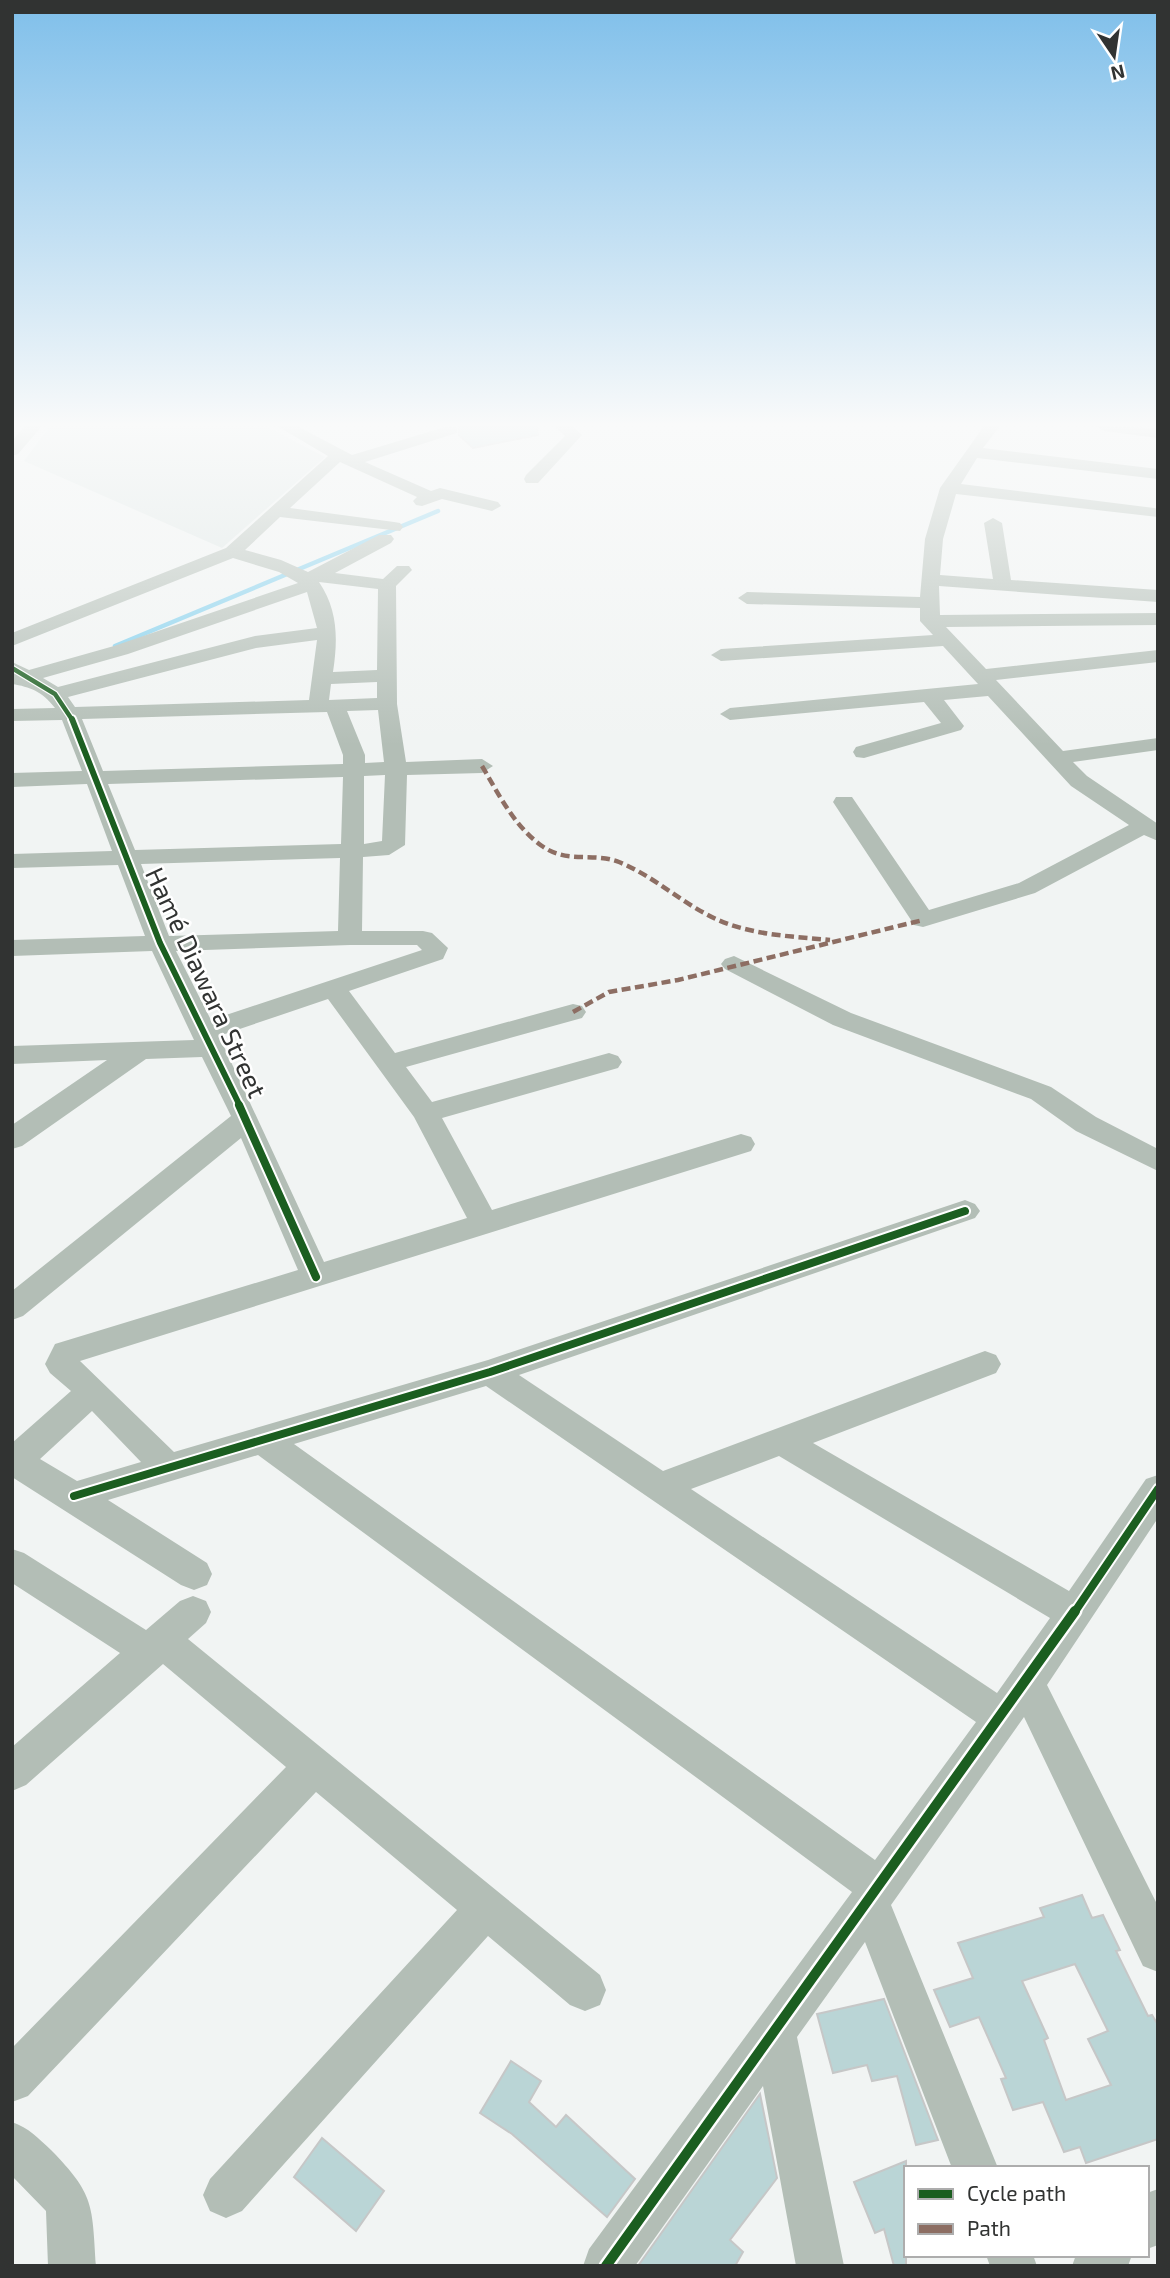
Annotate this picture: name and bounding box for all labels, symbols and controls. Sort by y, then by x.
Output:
north arrow [1079,21,1149,91]
text: N [1109,60,1127,86]
street label: Hamé Diawara Street [140,862,274,1102]
legend [904,2166,1149,2257]
text: Cycle path [967,2180,1066,2205]
text: Path [967,2215,1011,2240]

